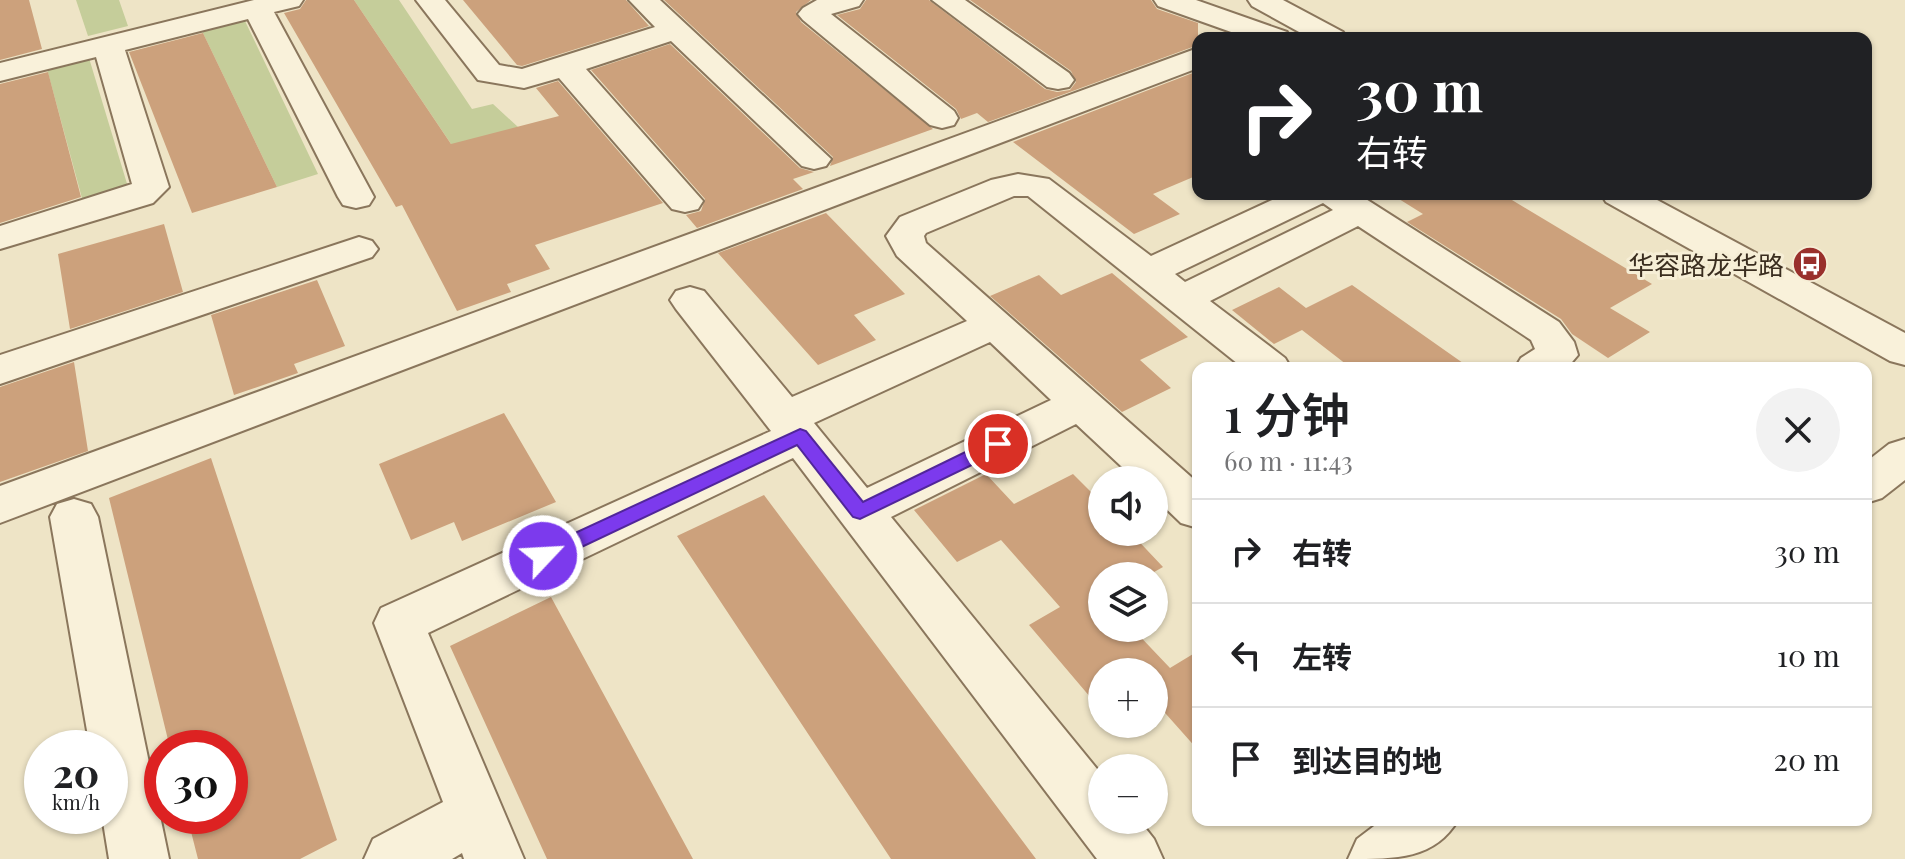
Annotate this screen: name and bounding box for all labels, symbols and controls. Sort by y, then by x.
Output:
text: 30 m [1356,52,1483,127]
icon: right [1224,64,1328,168]
text: 右转 [1356,127,1428,175]
bus stop icon: 华容路龙华路 [1791,245,1829,283]
place label: 华容路龙华路 [1628,247,1784,282]
text: 1 分钟 [1224,381,1350,445]
button: close [1756,388,1840,472]
pin [964,410,1032,478]
icon: arrive [976,422,1020,466]
text: 60 m · 11:43 [1224,443,1353,478]
map controls [1088,466,1168,834]
button: sound [1088,466,1168,546]
position arrow [501,514,585,598]
icon: right [1224,529,1268,573]
text: 30 m [1774,531,1840,571]
text: 右转 [1292,532,1352,572]
button: layers [1088,562,1168,642]
icon: left [1224,633,1268,677]
text: 10 m [1777,635,1840,675]
text: 左转 [1292,636,1352,676]
button: + [1088,658,1168,738]
speed limit sign: 30 [144,730,248,834]
icon: arrive [1224,737,1268,781]
text: 20 m [1774,739,1840,779]
text: 到达目的地 [1292,740,1442,780]
text: 20 [53,745,99,798]
button: − [1088,754,1168,834]
text: km/h [52,788,100,815]

